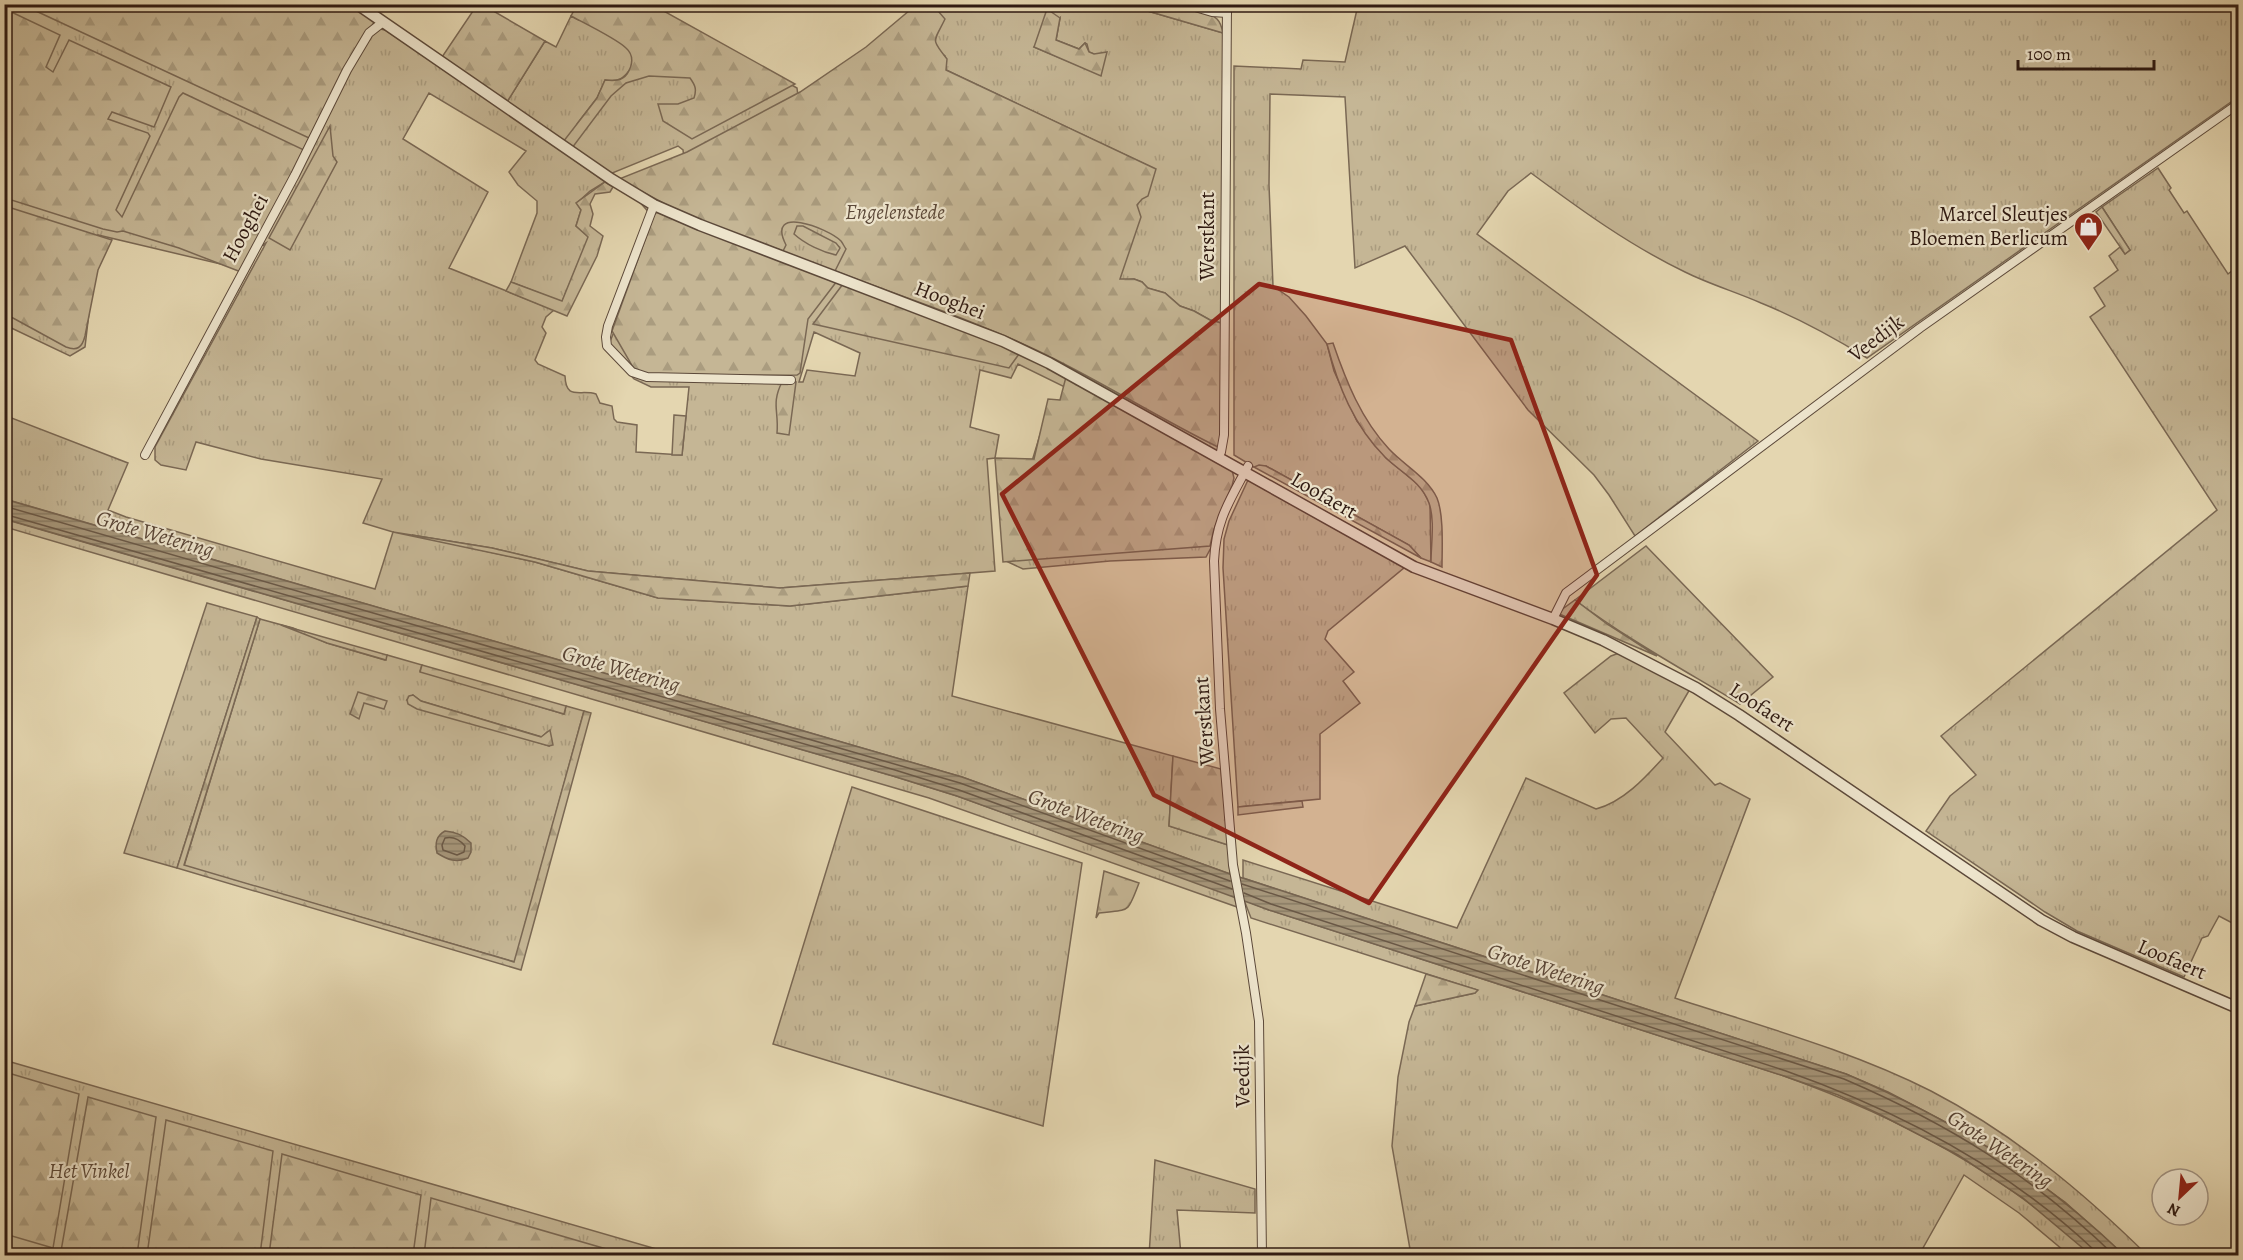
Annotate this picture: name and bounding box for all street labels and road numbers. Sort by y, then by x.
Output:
street label: Hooghei [215,189,275,267]
street label: Werstkant [1193,191,1221,282]
street label: Hooghei [911,274,989,326]
street label: Veedijk [1842,308,1910,369]
street label: Loofaert [1286,465,1362,525]
street label: Werstkant [1187,676,1221,767]
street label: Loofaert [1724,676,1800,739]
street label: Loofaert [2133,932,2211,986]
street label: Veedijk [1227,1044,1257,1109]

